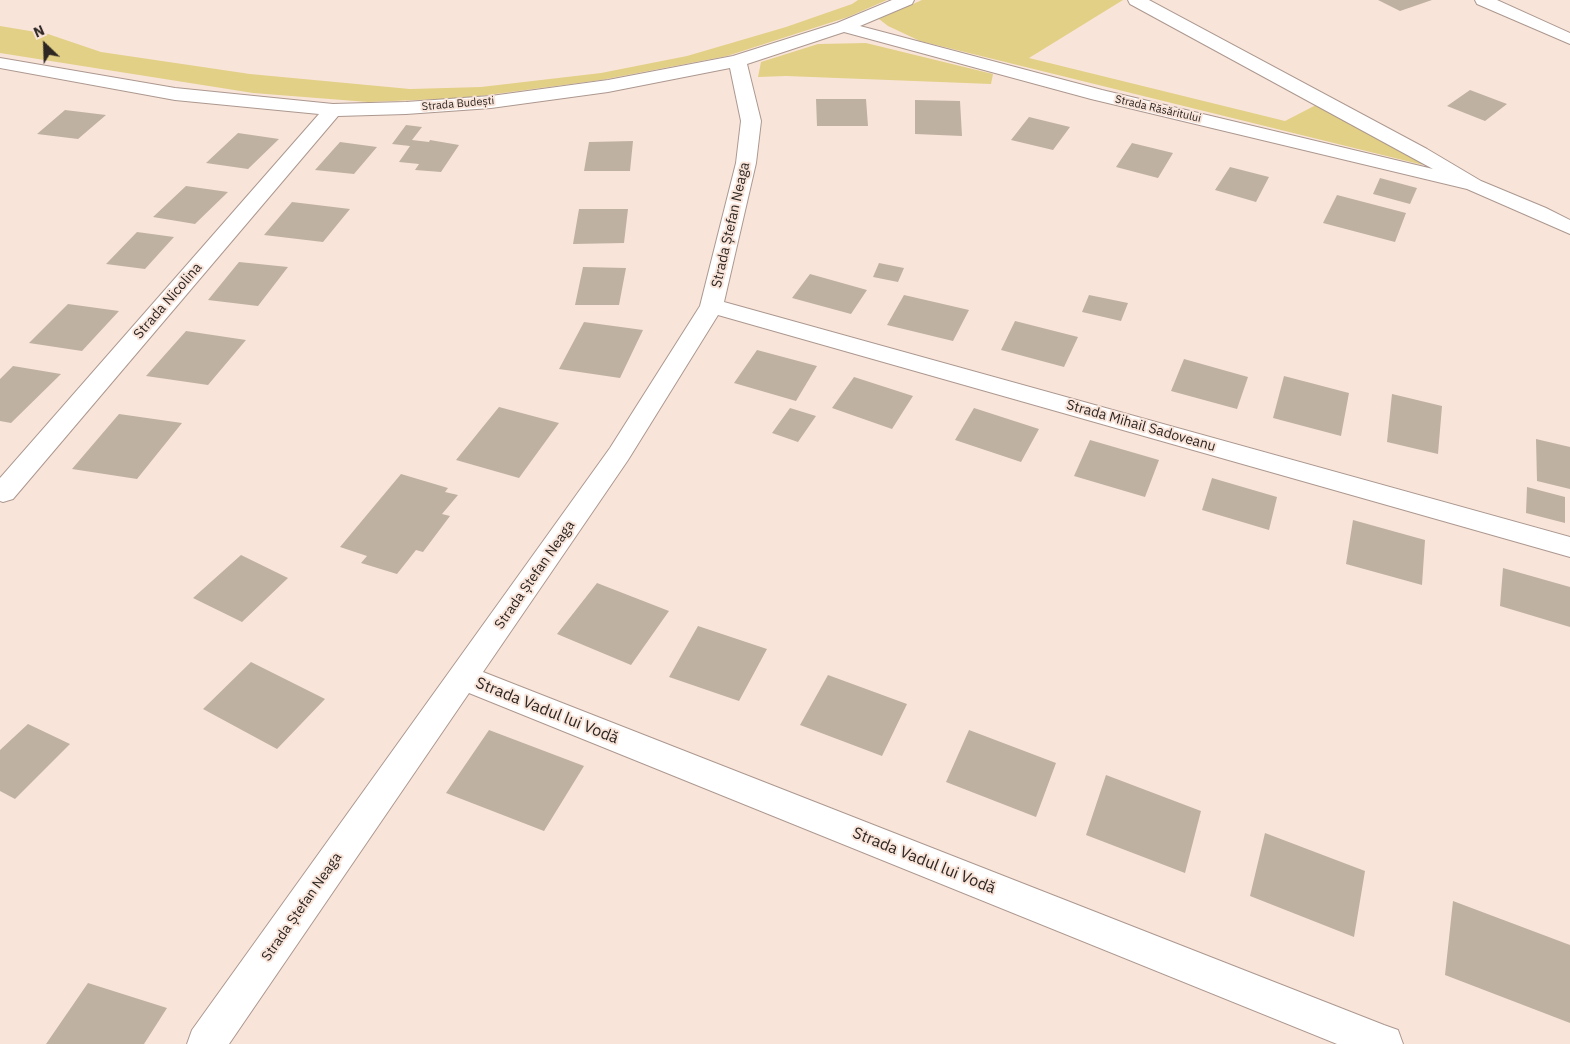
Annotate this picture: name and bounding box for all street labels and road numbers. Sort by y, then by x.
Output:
street label: Strada Răsăritului [1114,93,1202,125]
street label: Strada Budești [421,94,495,114]
street label: Strada Ștefan Neaga [708,161,754,289]
street label: Strada Nicolina [130,259,206,343]
street label: Strada Mihail Sadoveanu [1064,397,1218,455]
street label: Strada Ștefan Neaga [491,518,579,632]
street label: Strada Vadul lui Vodă [473,674,621,748]
street label: Strada Vadul lui Vodă [850,824,998,898]
street label: Strada Ștefan Neaga [258,850,346,964]

